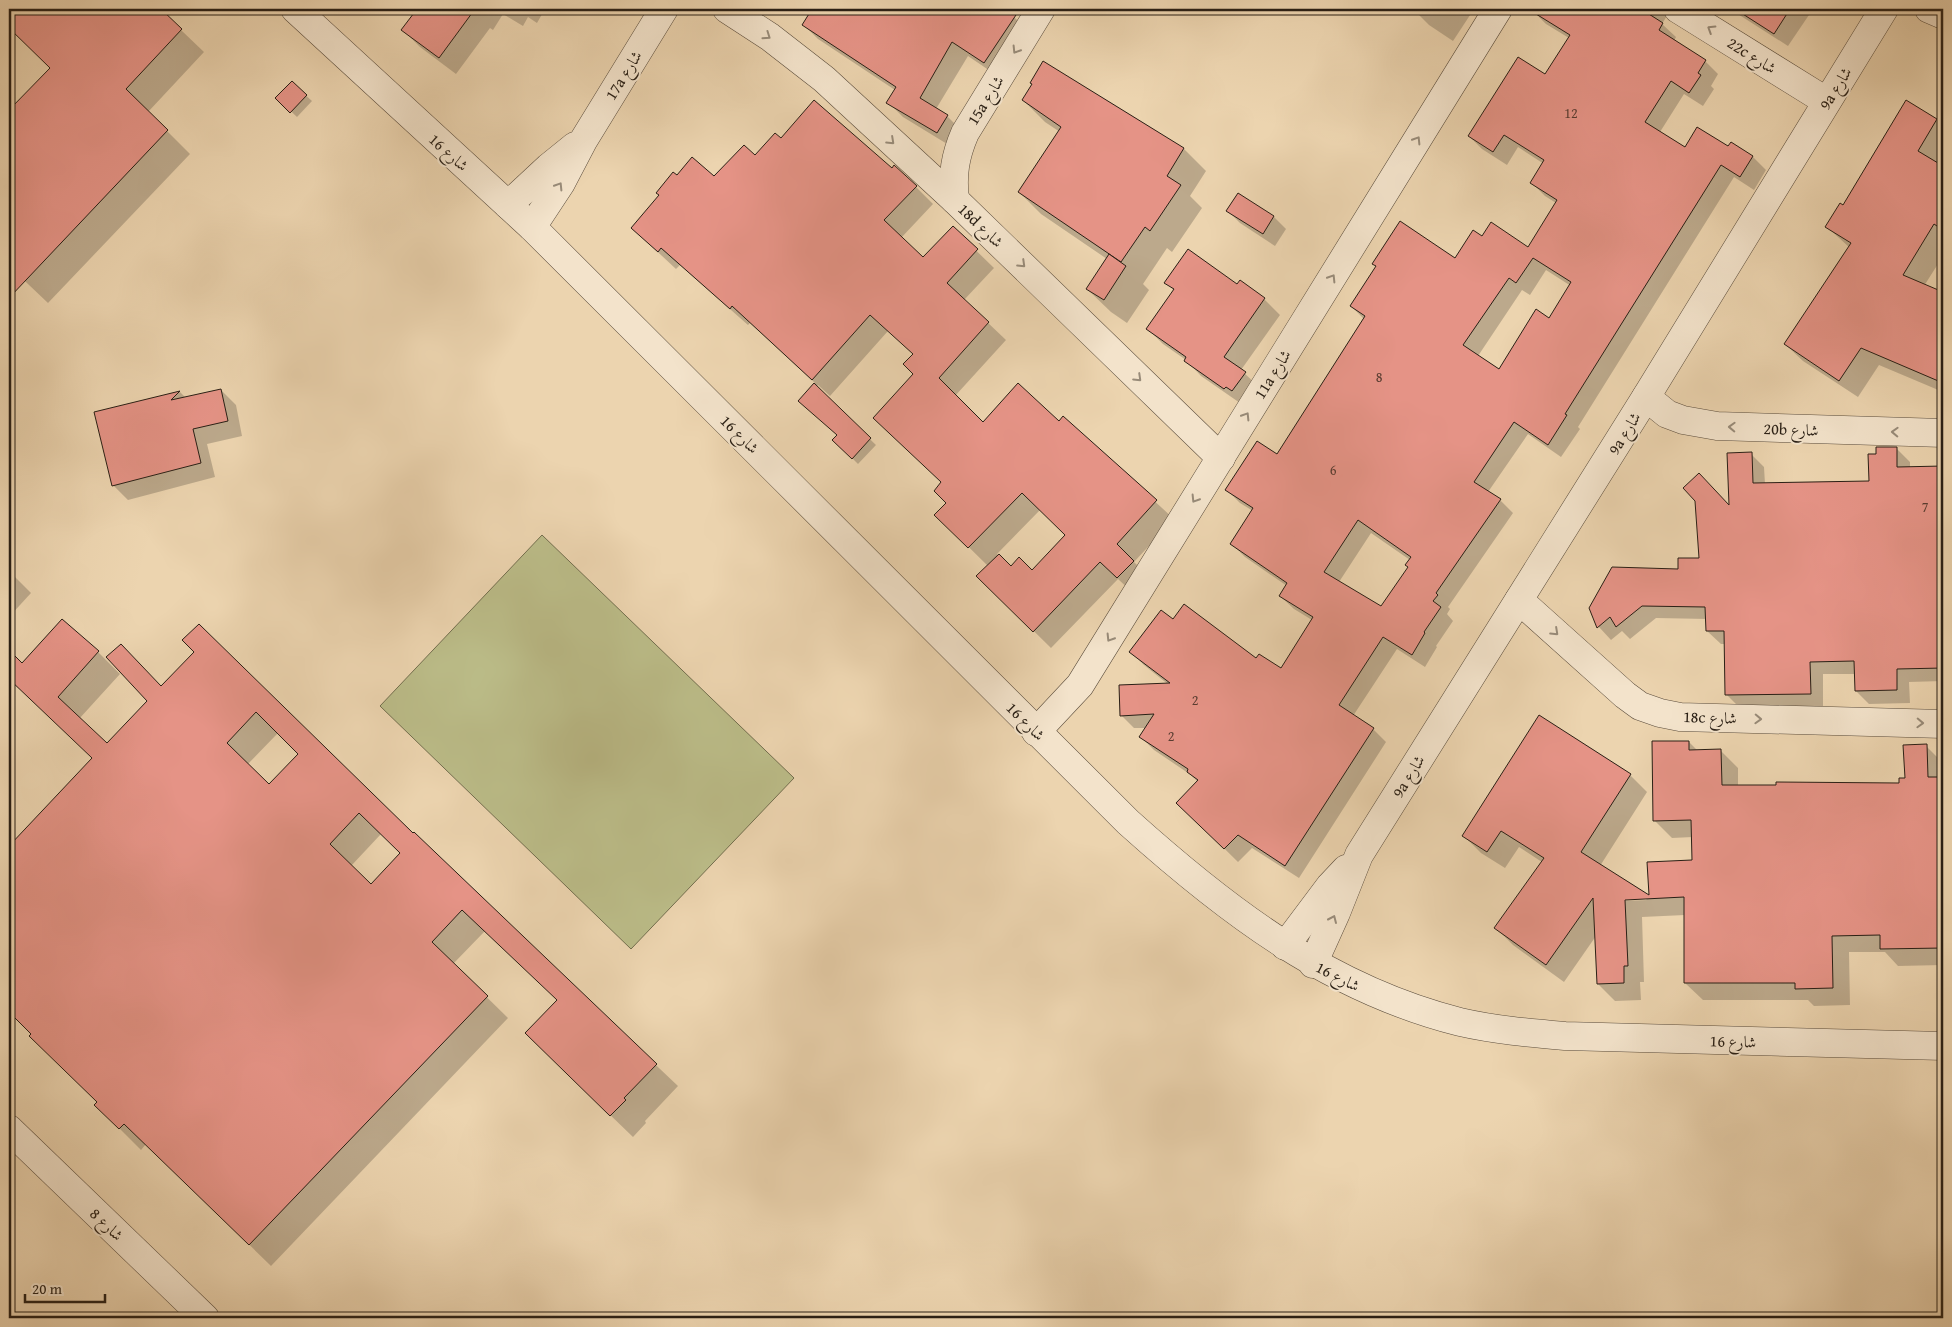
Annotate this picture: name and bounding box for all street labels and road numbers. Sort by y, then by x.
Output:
street label: 22c شارع [1722,31,1781,81]
street label: 17a شارع [598,46,649,105]
street label: 9a شارع [1812,62,1859,115]
street label: 15a شارع [960,71,1011,130]
street label: شارع 16 [422,127,474,178]
street label: 18d شارع [951,197,1009,254]
street label: 11a شارع [1247,345,1298,404]
street label: 9a شارع [1601,407,1648,460]
street label: شارع 16 [714,409,765,460]
street label: 20b شارع [1763,416,1819,444]
street label: شارع 16 [1000,696,1051,747]
street label: 18c شارع [1683,704,1737,732]
street label: 9a شارع [1385,750,1432,803]
street label: شارع 16 [1311,955,1364,999]
street label: شارع 16 [1709,1028,1757,1056]
street label: شارع 8 [83,1202,129,1248]

